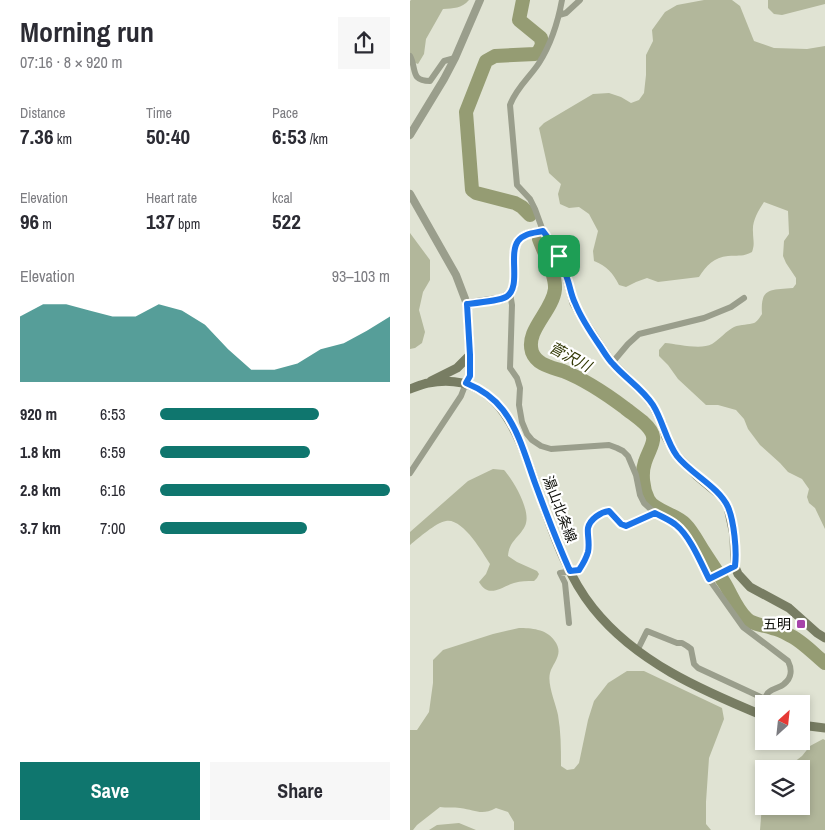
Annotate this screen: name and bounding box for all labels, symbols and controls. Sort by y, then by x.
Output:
text: Morning run [20,13,154,51]
button: share [338,17,390,69]
text: 07:16 · 8 × 920 m [20,51,123,73]
text: Distance [20,104,65,122]
text: Time [146,104,172,122]
text: Pace [272,104,298,122]
text: 7.36 [20,122,54,151]
text: 50:40 [146,122,190,151]
text: 6:53 [272,122,306,151]
text: km [54,130,72,148]
text: /km [306,130,328,148]
text: Elevation [20,189,68,207]
text: Heart rate [146,189,197,207]
text: kcal [272,189,292,207]
text: 96 [20,207,39,236]
text: 137 [146,207,175,236]
text: 522 [272,207,301,236]
text: m [39,215,52,233]
text: bpm [175,215,200,233]
pin [538,235,580,277]
icon: arrive [545,242,573,270]
text: Elevation [20,265,75,287]
text: 93–103 m [332,265,390,287]
water label: 菅沢川 [545,337,597,377]
text: 920 m [20,403,57,425]
text: 6:53 [100,403,126,425]
text: 1.8 km [20,441,61,463]
text: 6:59 [100,441,126,463]
street label: 湯山北条線 [539,473,581,545]
text: 2.8 km [20,479,61,501]
text: 6:16 [100,479,126,501]
text: 3.7 km [20,517,61,539]
text: 7:00 [100,517,126,539]
place label: 五明 [763,615,791,633]
marker: 五明 [795,618,807,630]
north arrow [755,695,810,750]
map controls [755,695,810,815]
button: layers [755,760,810,815]
button: Save [20,762,200,820]
button: Share [210,762,390,820]

